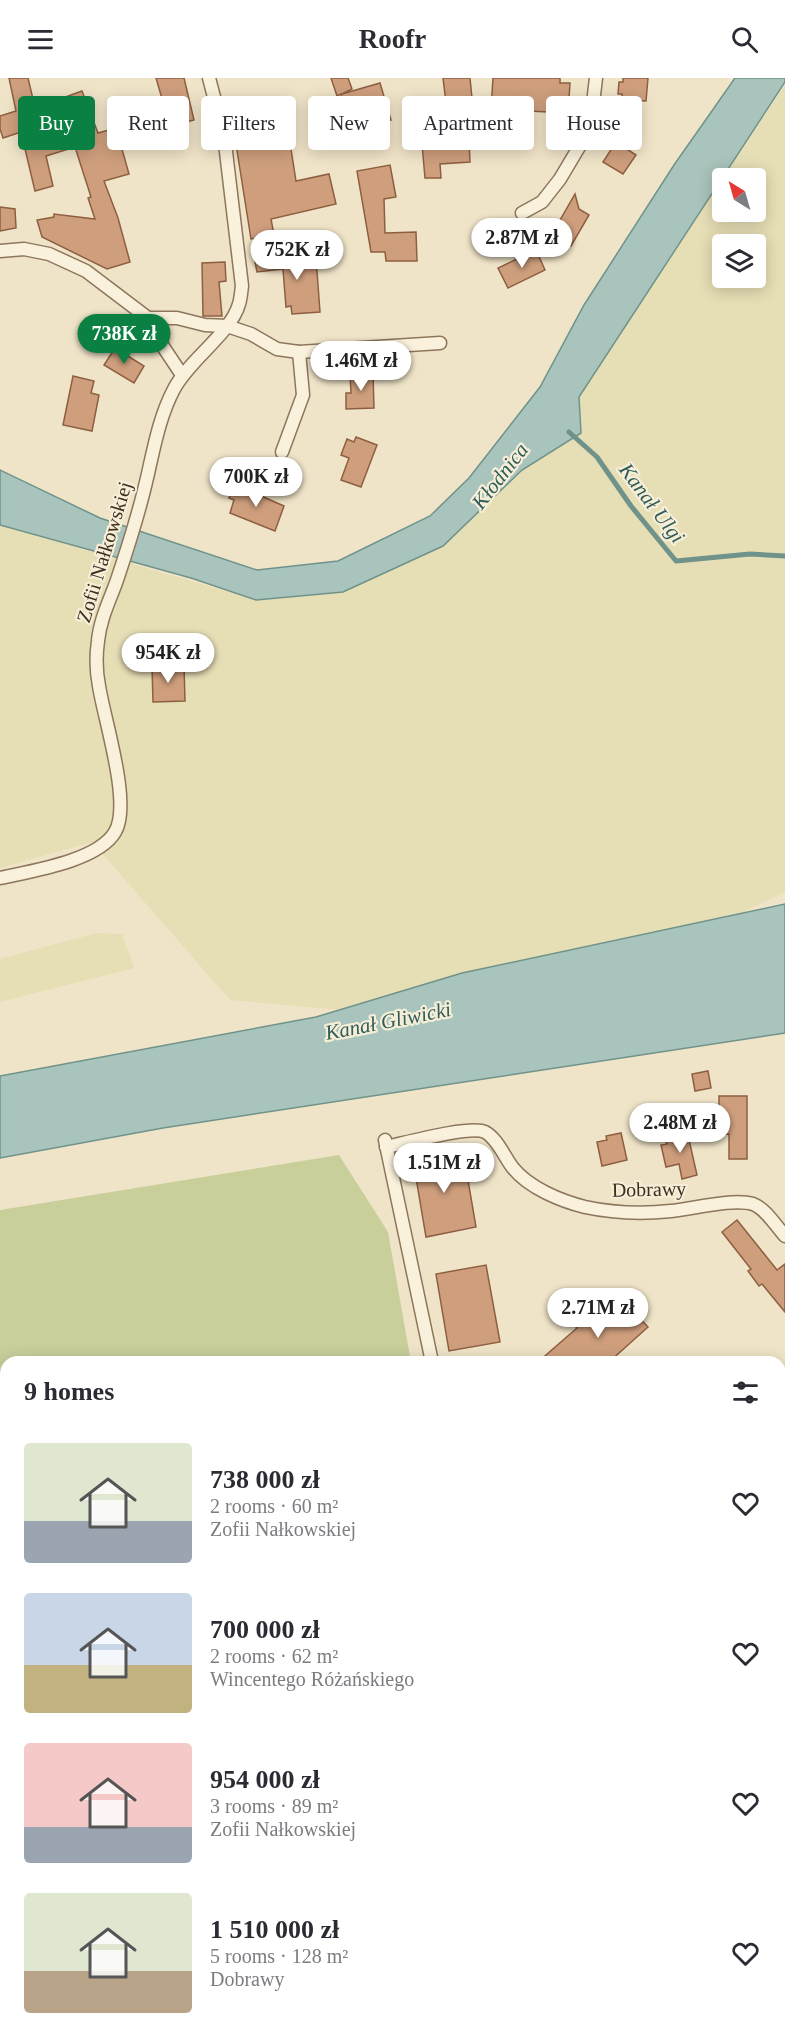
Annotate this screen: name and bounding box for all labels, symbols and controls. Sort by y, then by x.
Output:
icon: menu [24,23,57,56]
icon: search [728,23,761,56]
text: Roofr [359,24,426,54]
chip: Buy [18,96,95,150]
chip: Rent [107,96,189,150]
chip: Filters [201,96,296,150]
chip: New [308,96,390,150]
chip: Apartment [402,96,534,150]
chip: House [546,96,642,150]
north arrow [712,168,766,222]
map controls [712,168,766,288]
pin: 2.87M zł [460,218,584,269]
text: 2.87M zł [485,226,559,248]
pin: 752K zł [242,230,352,281]
button: layers [712,234,766,288]
text: 752K zł [265,238,330,260]
pin: 738K zł [69,314,179,365]
text: 738K zł [92,322,157,344]
pin: 1.46M zł [299,341,423,392]
text: 1.46M zł [324,349,398,371]
water label: Kłodnica [466,438,533,515]
pin: 700K zł [201,457,311,508]
water label: Kanał Ulgi [614,457,690,548]
text: 700K zł [224,465,289,487]
street label: Zofii Nałkowskiej [72,479,137,625]
pin: 954K zł [113,633,223,684]
text: 954K zł [136,641,201,663]
water label: Kanał Gliwicki [322,997,453,1045]
pin: 2.48M zł [618,1103,742,1154]
text: 2.48M zł [643,1111,717,1133]
pin: 1.51M zł [382,1143,506,1194]
text: 1.51M zł [407,1151,481,1173]
street label: Dobrawy [612,1177,686,1202]
pin: 2.71M zł [536,1288,660,1339]
text: 2.71M zł [561,1296,635,1318]
icon: filters [729,1376,762,1409]
text: 9 homes [24,1377,114,1406]
text: 738 000 zł [210,1465,320,1494]
icon: home [72,1467,144,1539]
icon: heart [729,1487,762,1520]
text: 2 rooms · 60 m² [210,1495,338,1517]
text: Zofii Nałkowskiej [210,1518,356,1540]
text: 700 000 zł [210,1615,320,1644]
icon: home [72,1617,144,1689]
icon: heart [729,1637,762,1670]
text: 2 rooms · 62 m² [210,1645,338,1667]
text: Wincentego Różańskiego [210,1668,414,1690]
text: 954 000 zł [210,1765,320,1794]
icon: home [72,1767,144,1839]
icon: heart [729,1787,762,1820]
text: 3 rooms · 89 m² [210,1795,338,1817]
text: Zofii Nałkowskiej [210,1818,356,1840]
text: 1 510 000 zł [210,1915,339,1944]
icon: home [72,1917,144,1989]
icon: heart [729,1937,762,1970]
text: 5 rooms · 128 m² [210,1945,348,1967]
text: Dobrawy [210,1968,284,1990]

